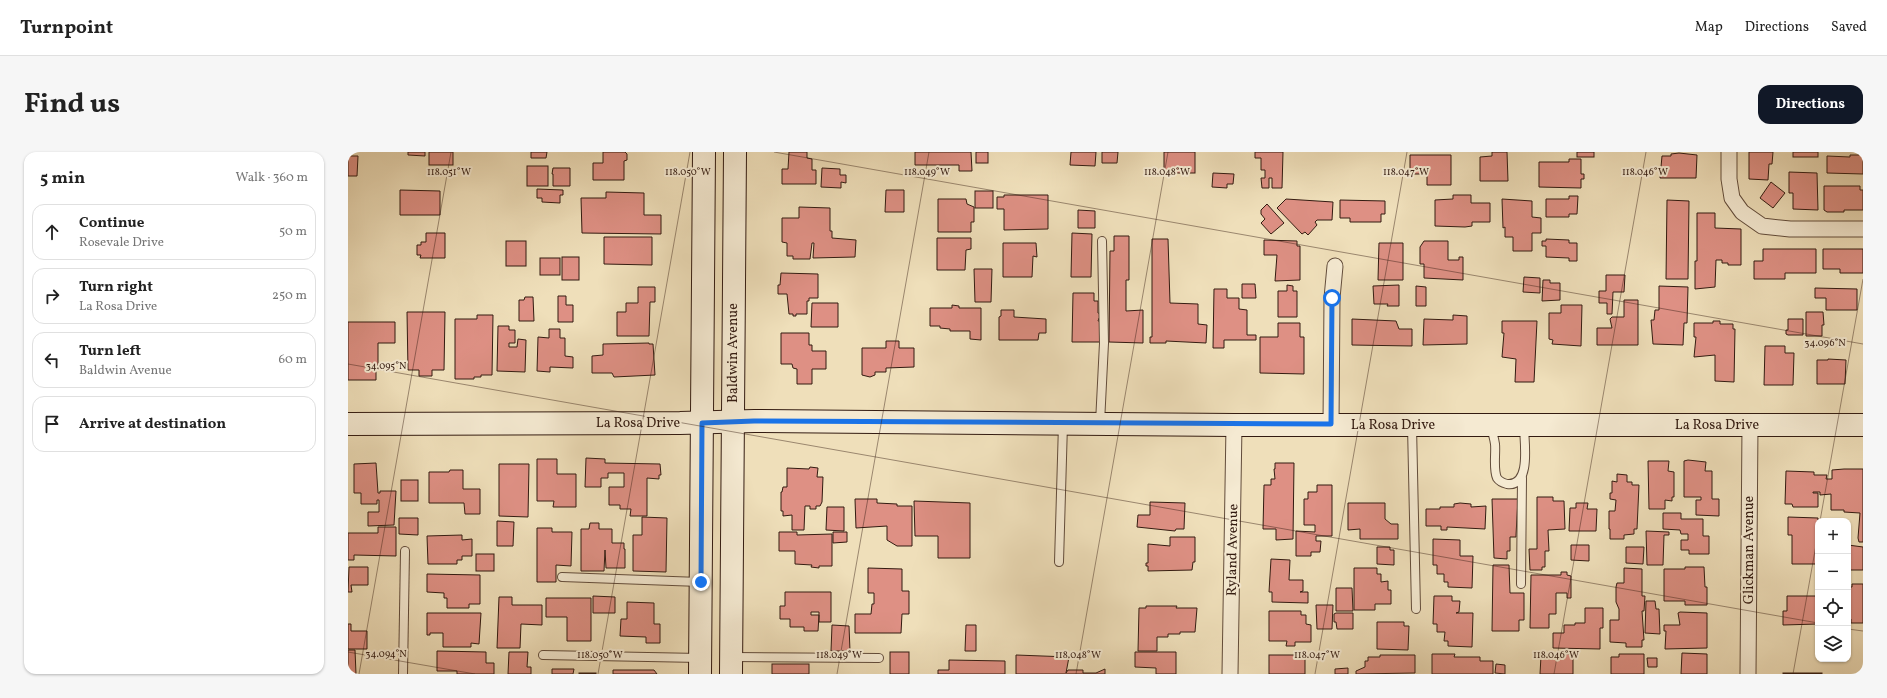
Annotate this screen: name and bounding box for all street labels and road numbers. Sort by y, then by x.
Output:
street label: Baldwin Avenue [724,303,743,403]
street label: La Rosa Drive [596,414,681,433]
street label: La Rosa Drive [1351,416,1436,435]
street label: La Rosa Drive [1675,416,1760,435]
street label: Glickman Avenue [1740,495,1759,604]
street label: Ryland Avenue [1223,503,1243,596]

